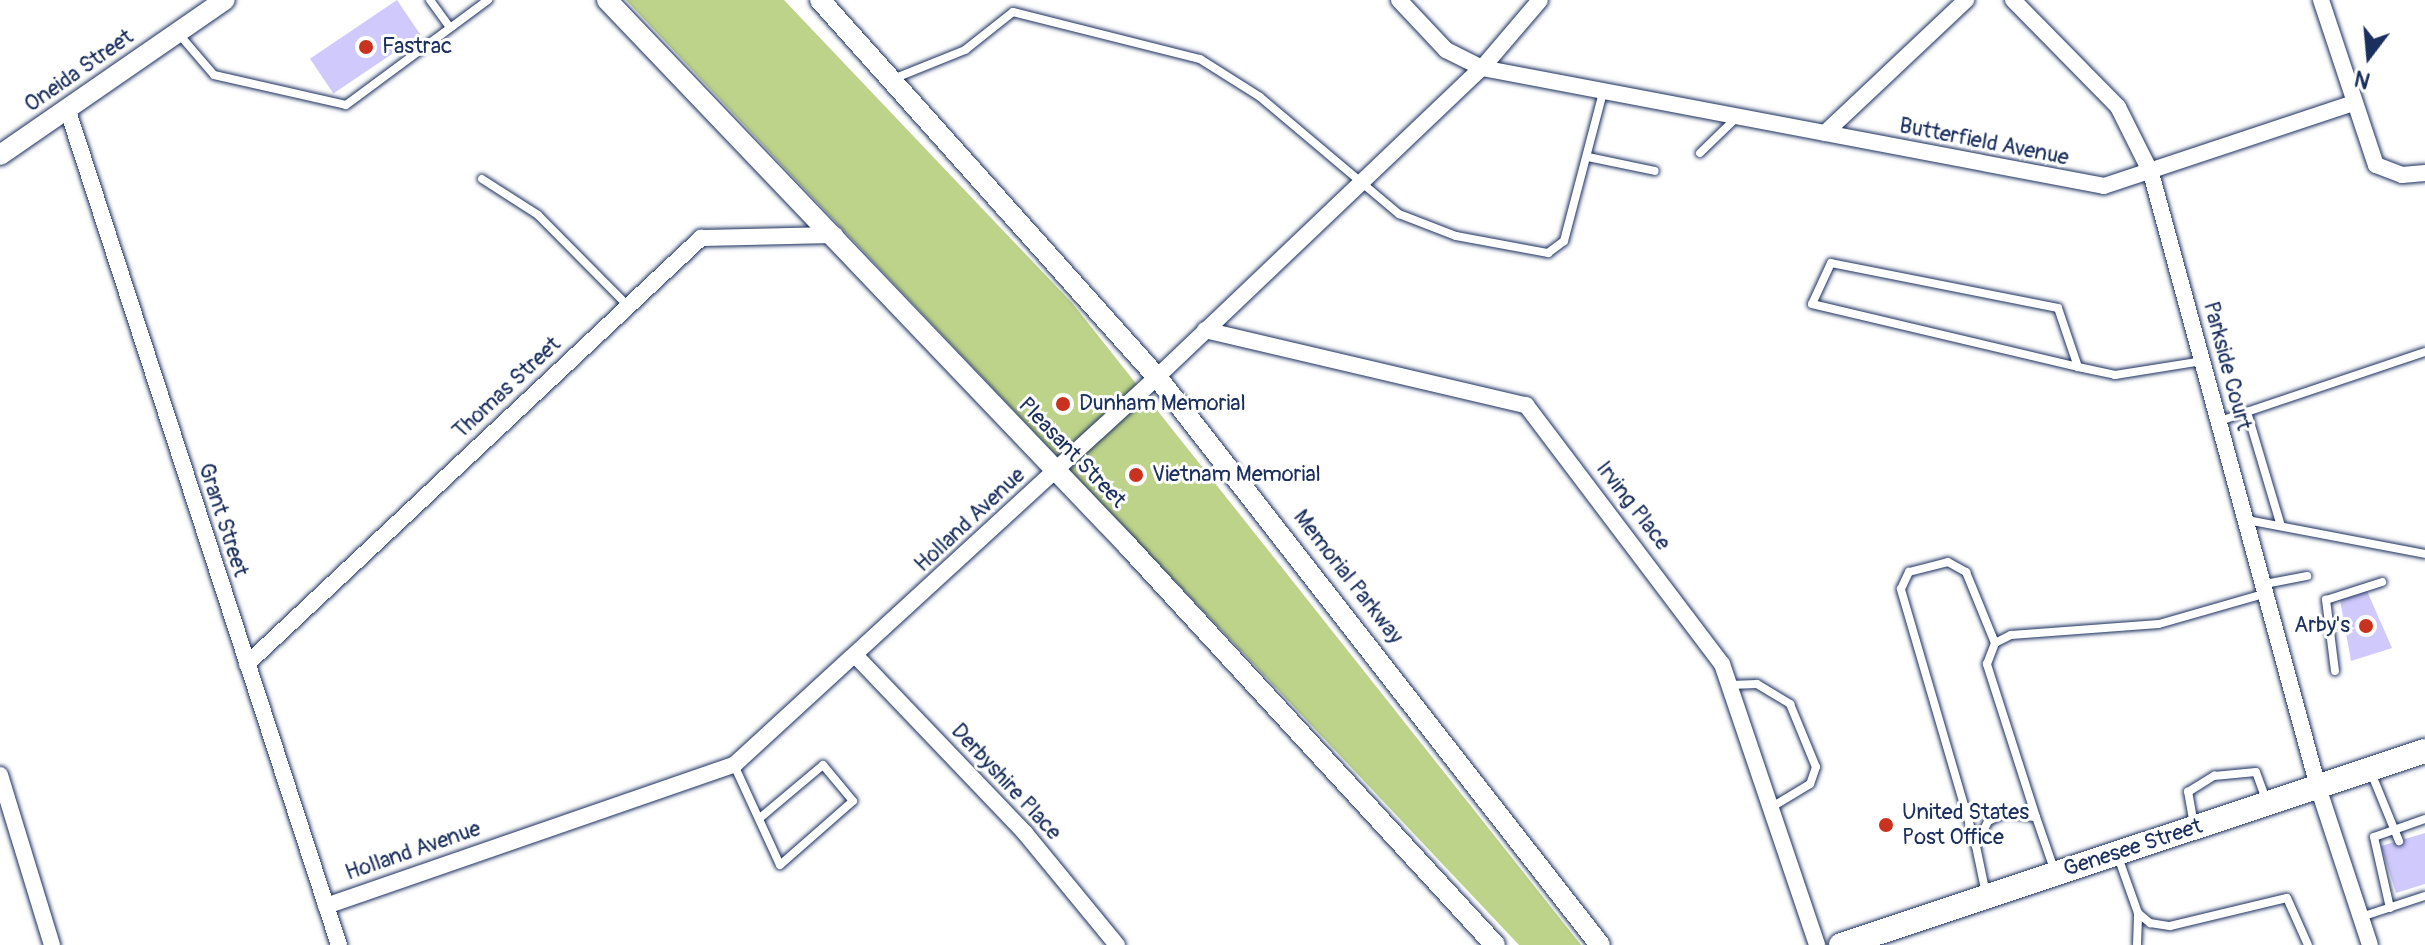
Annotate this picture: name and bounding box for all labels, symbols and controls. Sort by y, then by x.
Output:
north arrow [2329,16,2409,96]
street label: Oneida Street [20,24,138,118]
place label: Fastrac [382,34,452,60]
marker: Fastrac [357,38,375,56]
text: N [2351,64,2373,95]
street label: Butterfield Avenue [1897,113,2071,171]
street label: Parkside Court [2197,299,2257,433]
street label: Thomas Street [448,331,566,445]
place label: Dunham Memorial [1079,391,1246,417]
street label: Pleasant Street [1013,392,1131,514]
marker: Dunham Memorial [1054,395,1072,413]
street label: Irving Place [1590,456,1676,556]
street label: Grant Street [192,460,254,580]
street label: Holland Avenue [909,462,1031,578]
place label: Vietnam Memorial [1152,462,1321,488]
marker: Vietnam Memorial [1127,466,1145,484]
street label: Memorial Parkway [1287,505,1409,649]
place label: Arby's [2294,613,2350,639]
marker: Arby's [2357,617,2375,635]
street label: Derbyshire Place [945,718,1067,846]
place label: United States Post Office [1902,799,2029,850]
street label: Genesee Street [2060,813,2206,883]
street label: Holland Avenue [342,815,484,887]
marker: United States Post Office [1877,816,1895,834]

